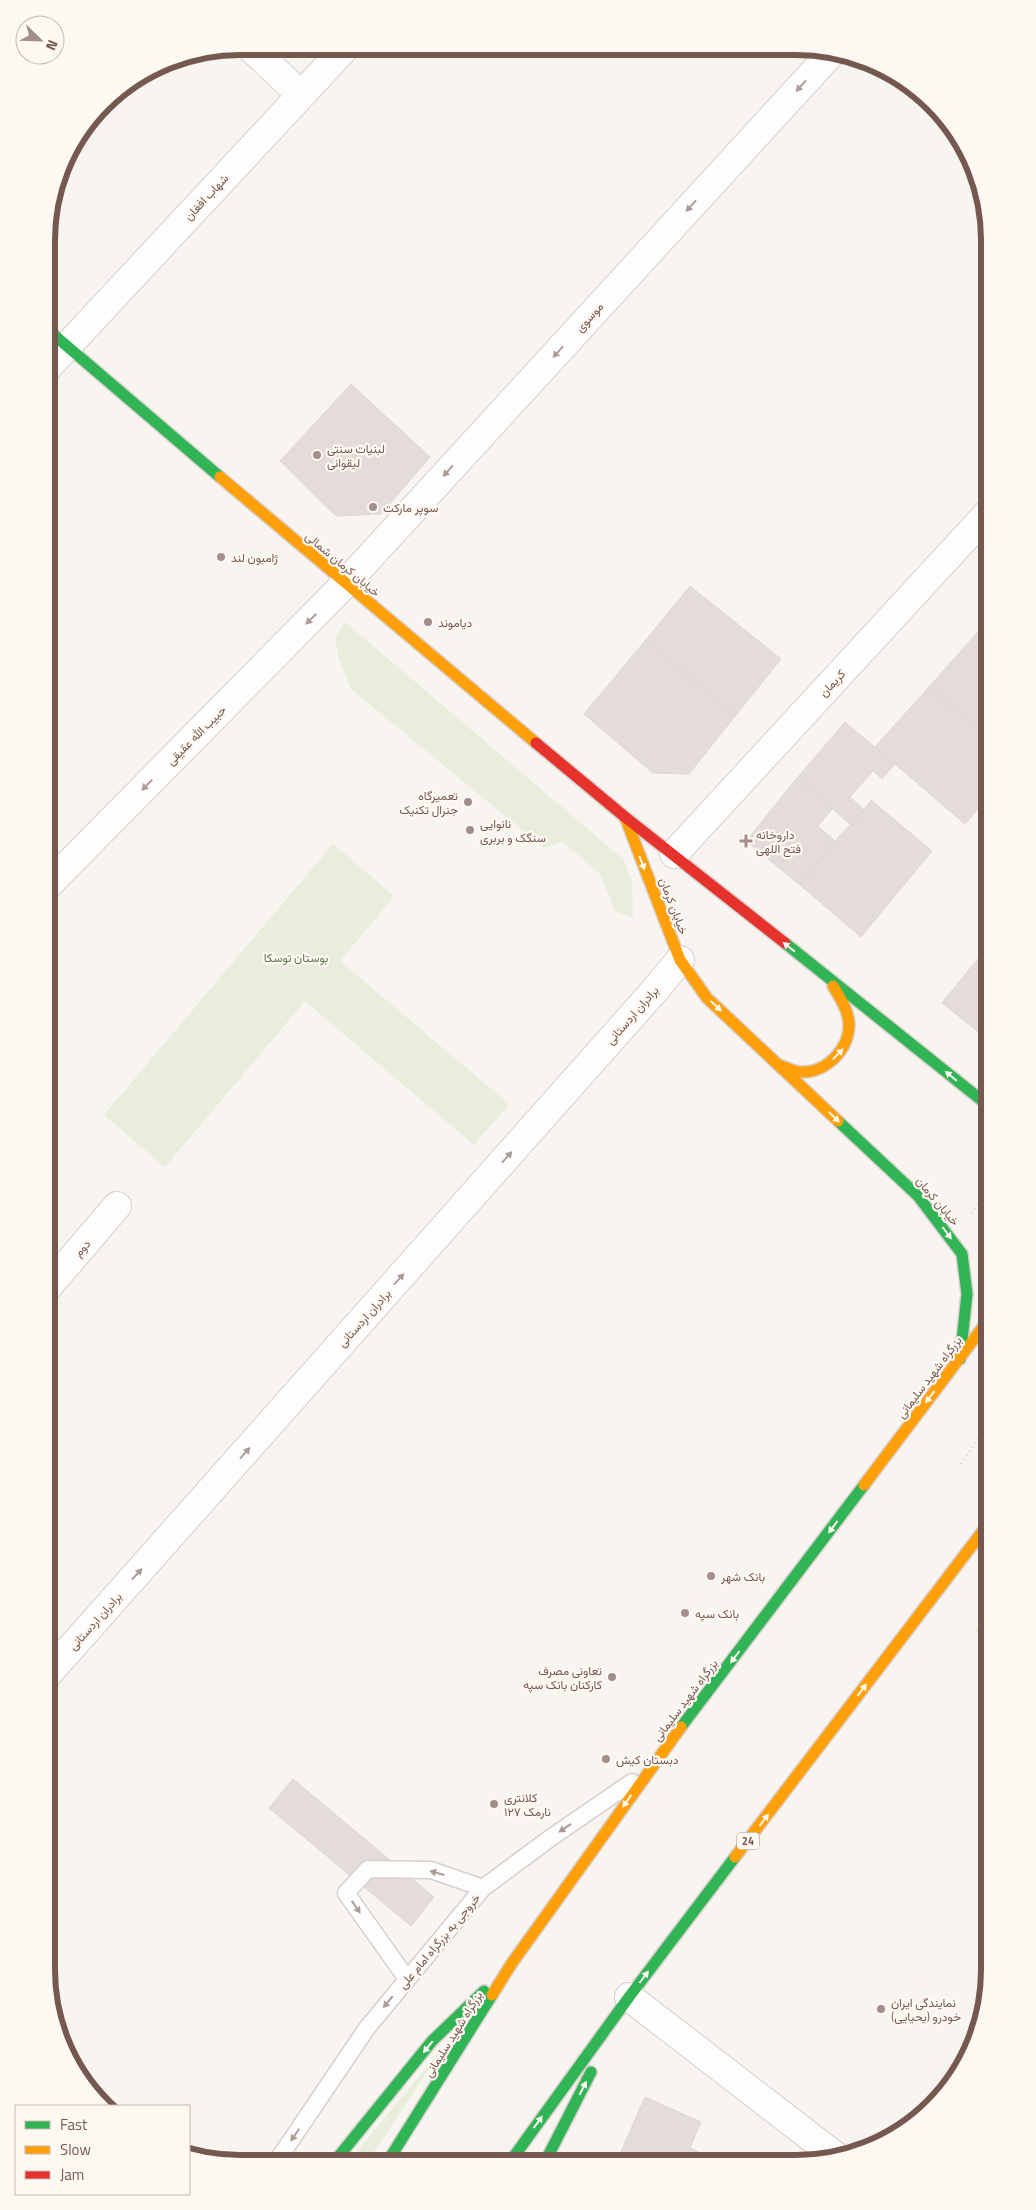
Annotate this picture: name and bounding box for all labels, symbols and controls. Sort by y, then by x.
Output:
north arrow [15,15,65,65]
text: N [41,37,64,54]
one-way arrow [795,80,807,92]
street label: شهاب افغان [179,169,233,225]
one-way arrow [685,199,697,211]
street label: موسوی [570,298,608,336]
one-way arrow [552,345,564,357]
place label: لبنیات سنتی لیقوانی [327,439,385,472]
marker: لبنیات سنتی لیقوانی [311,449,323,461]
one-way arrow [442,465,454,477]
place label: سوپر مارکت [383,498,438,517]
marker: سوپر مارکت [367,501,379,513]
street label: خیابان کرمان شمالی [301,527,385,601]
place label: ژامبون لند [231,548,279,567]
marker: ژامبون لند [215,551,227,563]
one-way arrow [305,613,317,625]
place label: دیاموند [438,613,472,632]
marker: دیاموند [422,616,434,628]
street label: کریمان [814,665,850,701]
street label: حبیب الله عقیقی [162,701,230,769]
one-way arrow [141,778,153,790]
place label: تعمیرگاه جنرال تکنیک [399,786,458,819]
marker: تعمیرگاه جنرال تکنیک [462,796,474,808]
place label: نانوایی سنگک و بربری [480,814,546,847]
marker: نانوایی سنگک و بربری [464,824,476,836]
place label: داروخانه فتح اللهی [756,825,801,858]
marker: داروخانه فتح اللهی [740,835,752,847]
one-way arrow [639,855,647,870]
street label: خیابان کرمان [654,875,694,937]
one-way arrow [782,941,795,952]
park label: بوستان توسکا [264,948,328,967]
street label: برادران اردستانی [601,981,663,1049]
one-way arrow [709,1000,721,1012]
one-way arrow [832,1048,844,1060]
one-way arrow [945,1071,958,1082]
one-way arrow [828,1111,840,1123]
one-way arrow [501,1152,513,1164]
street label: خیابان کرمان [912,1172,964,1230]
one-way arrow [941,1226,952,1239]
street label: دوم [69,1235,95,1261]
one-way arrow [393,1273,405,1285]
street label: برادران اردستانی [333,1285,395,1351]
street label: بزرگراه شهید سلیمانی [892,1332,966,1422]
one-way arrow [925,1390,936,1403]
one-way arrow [239,1446,250,1459]
one-way arrow [827,1520,838,1533]
place label: بانک شهر [720,1567,765,1586]
one-way arrow [131,1569,143,1581]
marker: بانک شهر [705,1570,717,1582]
street label: برادران اردستانی [64,1588,126,1654]
place label: بانک سپه [695,1604,739,1623]
marker: بانک سپه [679,1607,691,1619]
one-way arrow [729,1650,740,1663]
street label: بزرگراه شهید سلیمانی [648,1655,722,1745]
place label: تعاونی مصرف کارکنان بانک سپه [523,1661,602,1694]
marker: تعاونی مصرف کارکنان بانک سپه [606,1671,618,1683]
one-way arrow [857,1684,868,1697]
place label: دبستان کیش [616,1750,679,1769]
marker: دبستان کیش [600,1753,612,1765]
place label: کلانتری ۱۲۷ نارمک [504,1788,551,1821]
one-way arrow [622,1794,632,1808]
marker: کلانتری ۱۲۷ نارمک [488,1798,500,1810]
one-way arrow [759,1813,769,1827]
one-way arrow [558,1823,572,1833]
road number: 24 [737,1832,759,1850]
one-way arrow [429,1868,444,1876]
street label: خروجی به بزرگراه امام علی [393,1889,485,1993]
one-way arrow [351,1900,361,1913]
one-way arrow [639,1971,650,1984]
street label: بزرگراه شهید سلیمانی [419,1987,487,2081]
place label: نمایندگی ایران خودرو (یحیایی) [891,1993,961,2026]
one-way arrow [383,1995,394,2008]
marker: نمایندگی ایران خودرو (یحیایی) [875,2003,887,2015]
one-way arrow [422,2040,433,2053]
one-way arrow [579,2080,587,2095]
legend [15,2105,190,2195]
text: Fast [60,2113,88,2136]
one-way arrow [533,2115,543,2129]
one-way arrow [290,2128,300,2141]
text: Slow [60,2138,91,2161]
text: Jam [60,2163,84,2186]

